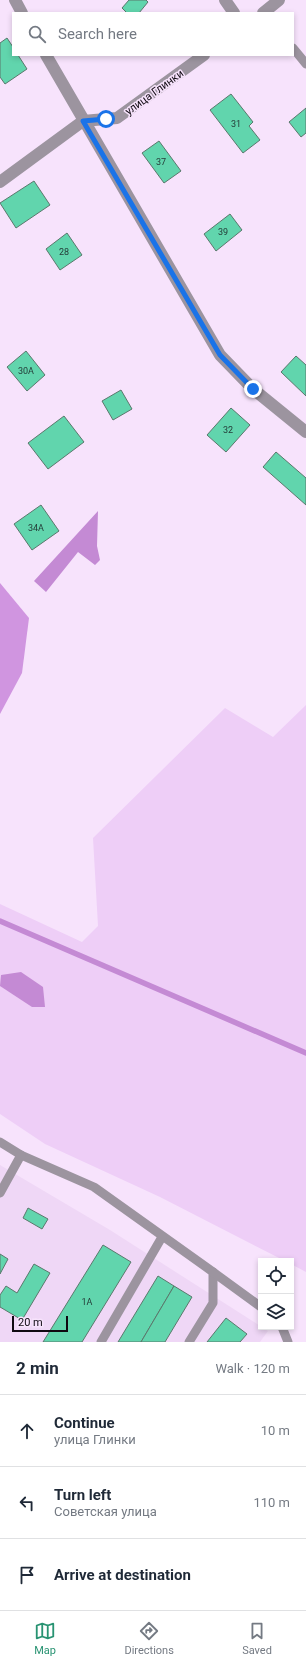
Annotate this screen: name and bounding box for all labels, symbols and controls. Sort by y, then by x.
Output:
search box [12,12,294,56]
icon: search [26,23,48,45]
text: Search here [58,25,137,43]
street label: улица Глинки [123,67,186,118]
route start [97,110,115,128]
house number: 31 [231,119,241,129]
house number: 37 [156,157,166,167]
house number: 39 [218,227,228,237]
house number: 28 [59,247,69,257]
house number: 30А [18,366,34,376]
route end [244,380,262,398]
house number: 32 [223,425,233,435]
house number: 34А [28,523,44,533]
map controls [258,1258,294,1330]
button: locate [258,1258,294,1294]
button: layers [258,1294,294,1330]
house number: 1А [82,1297,93,1307]
scale bar [12,1314,68,1333]
text: 20 m [18,1316,43,1329]
text: 2 min [16,1358,59,1378]
text: Walk · 120 m [215,1361,290,1376]
text: Continue [54,1414,115,1432]
icon: ahead [16,1420,38,1442]
text: 10 m [261,1423,290,1438]
text: улица Глинки [54,1432,136,1447]
text: Turn left [54,1486,111,1504]
icon: left [16,1492,38,1514]
text: 110 m [253,1495,290,1510]
text: Советская улица [54,1504,157,1519]
icon: arrive [16,1564,38,1586]
text: Arrive at destination [54,1566,191,1584]
tab: Map [34,1620,56,1657]
tab: Directions [124,1620,174,1657]
tab: Saved [242,1620,272,1657]

